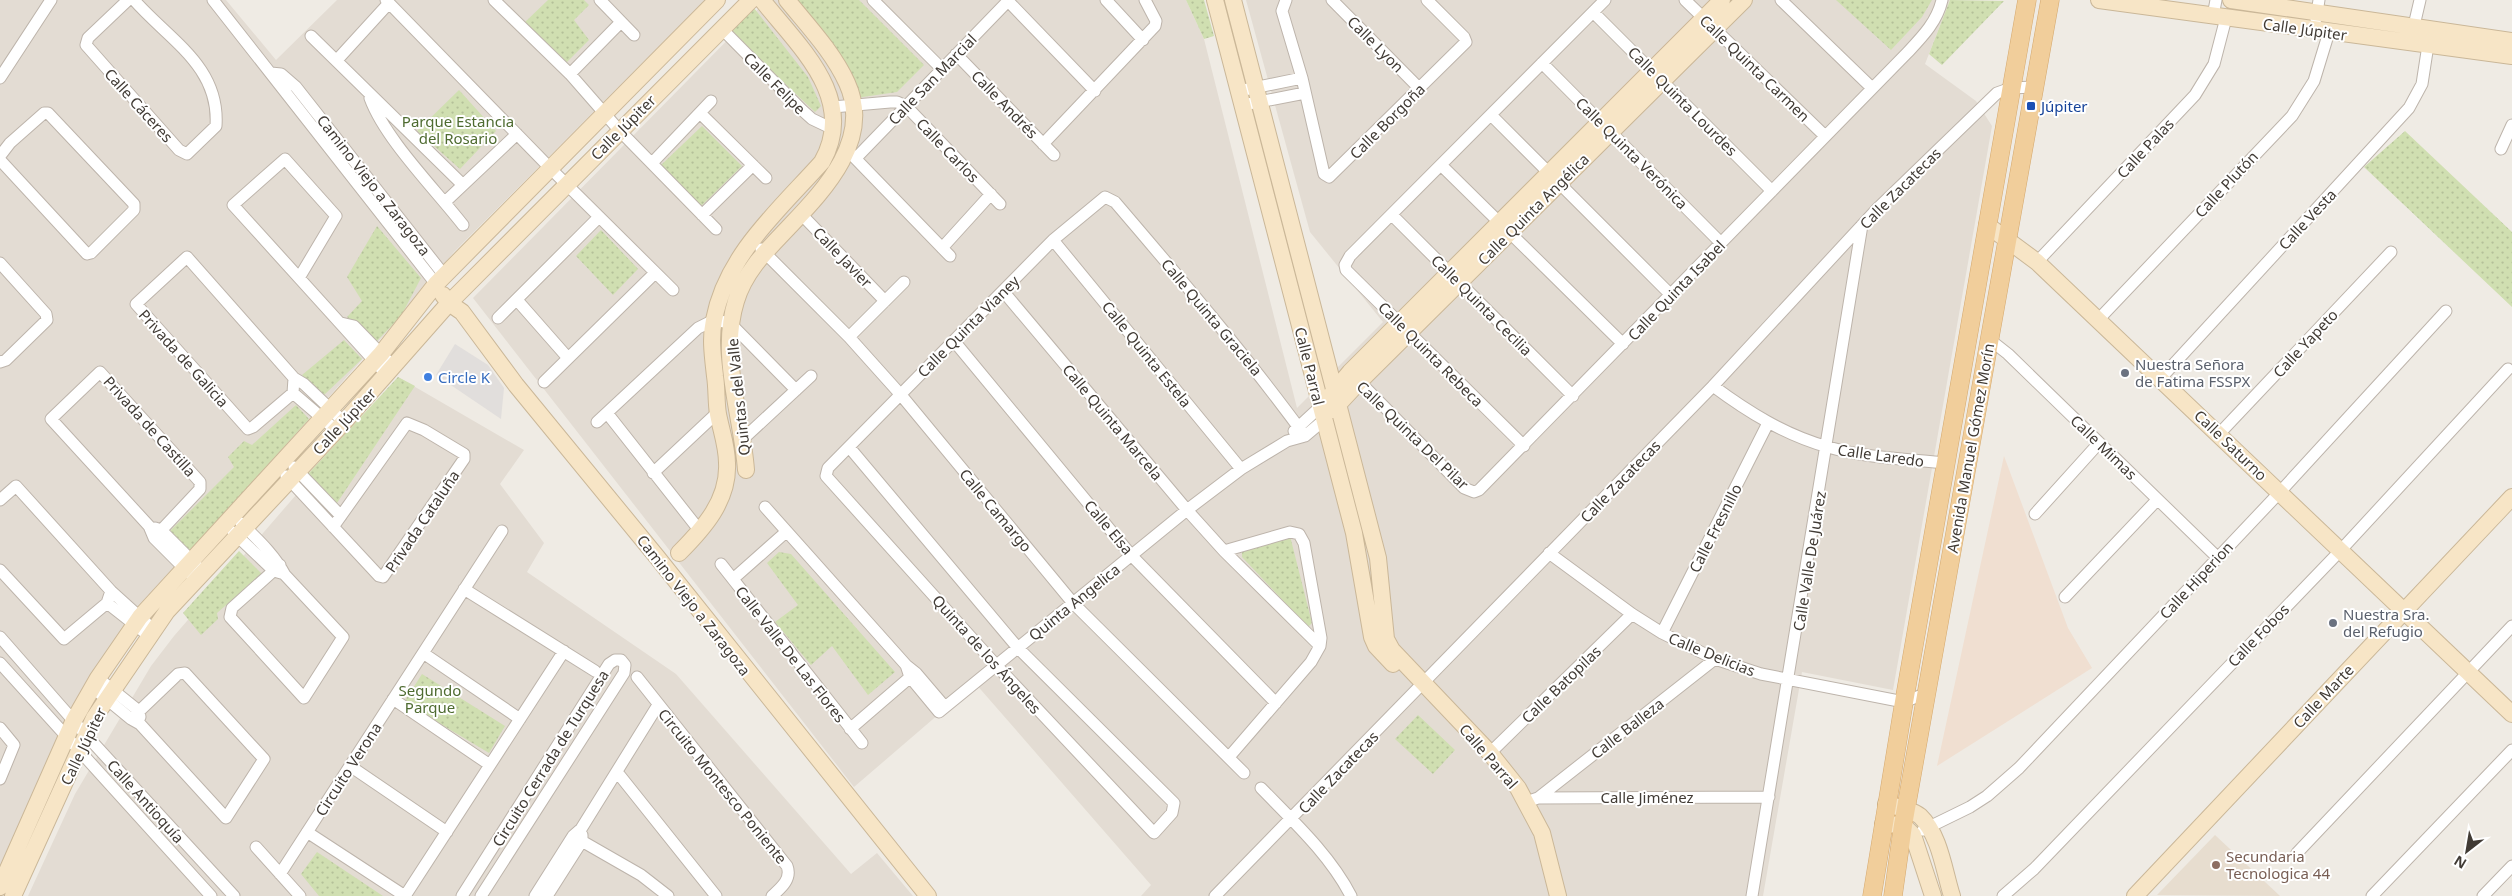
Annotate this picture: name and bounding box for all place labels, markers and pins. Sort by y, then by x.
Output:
place label: Júpiter [2039,96,2088,116]
marker: Júpiter [2025,100,2037,112]
place label: Nuestra Señora de Fatima FSSPX [2135,354,2250,391]
place label: Circle K [438,367,491,387]
marker: Nuestra Señora de Fatima FSSPX [2119,367,2131,379]
marker: Circle K [422,371,434,383]
place label: Nuestra Sra. del Refugio [2343,604,2430,641]
marker: Nuestra Sra. del Refugio [2327,617,2339,629]
place label: Secundaria Tecnologica 44 [2226,846,2330,883]
marker: Secundaria Tecnologica 44 [2210,859,2222,871]

